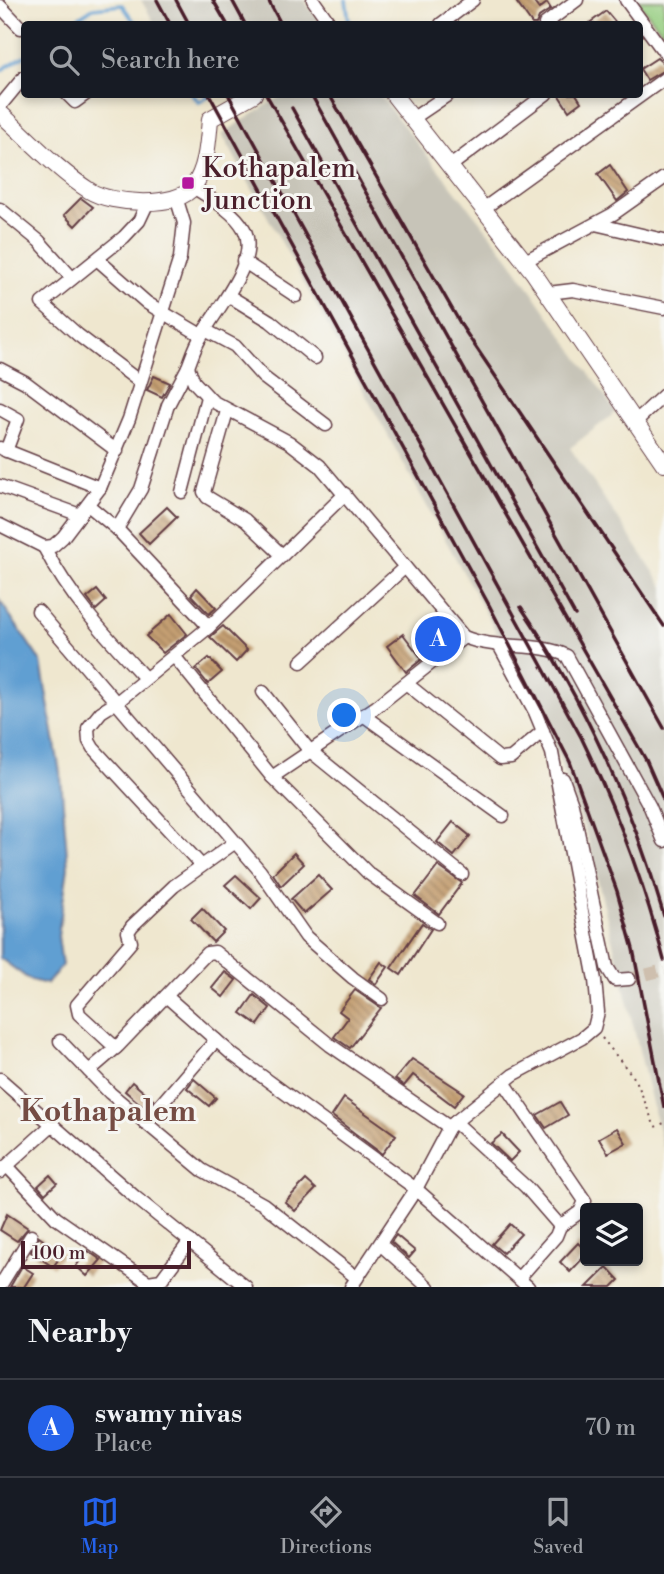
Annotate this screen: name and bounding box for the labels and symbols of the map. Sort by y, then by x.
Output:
place label: Kothapalem Junction [201,151,356,218]
marker: Kothapalem Junction [180,175,196,191]
pin: A [415,613,461,665]
your location [327,698,361,732]
district label: Kothapalem [20,1093,196,1131]
scale bar [21,1238,191,1270]

